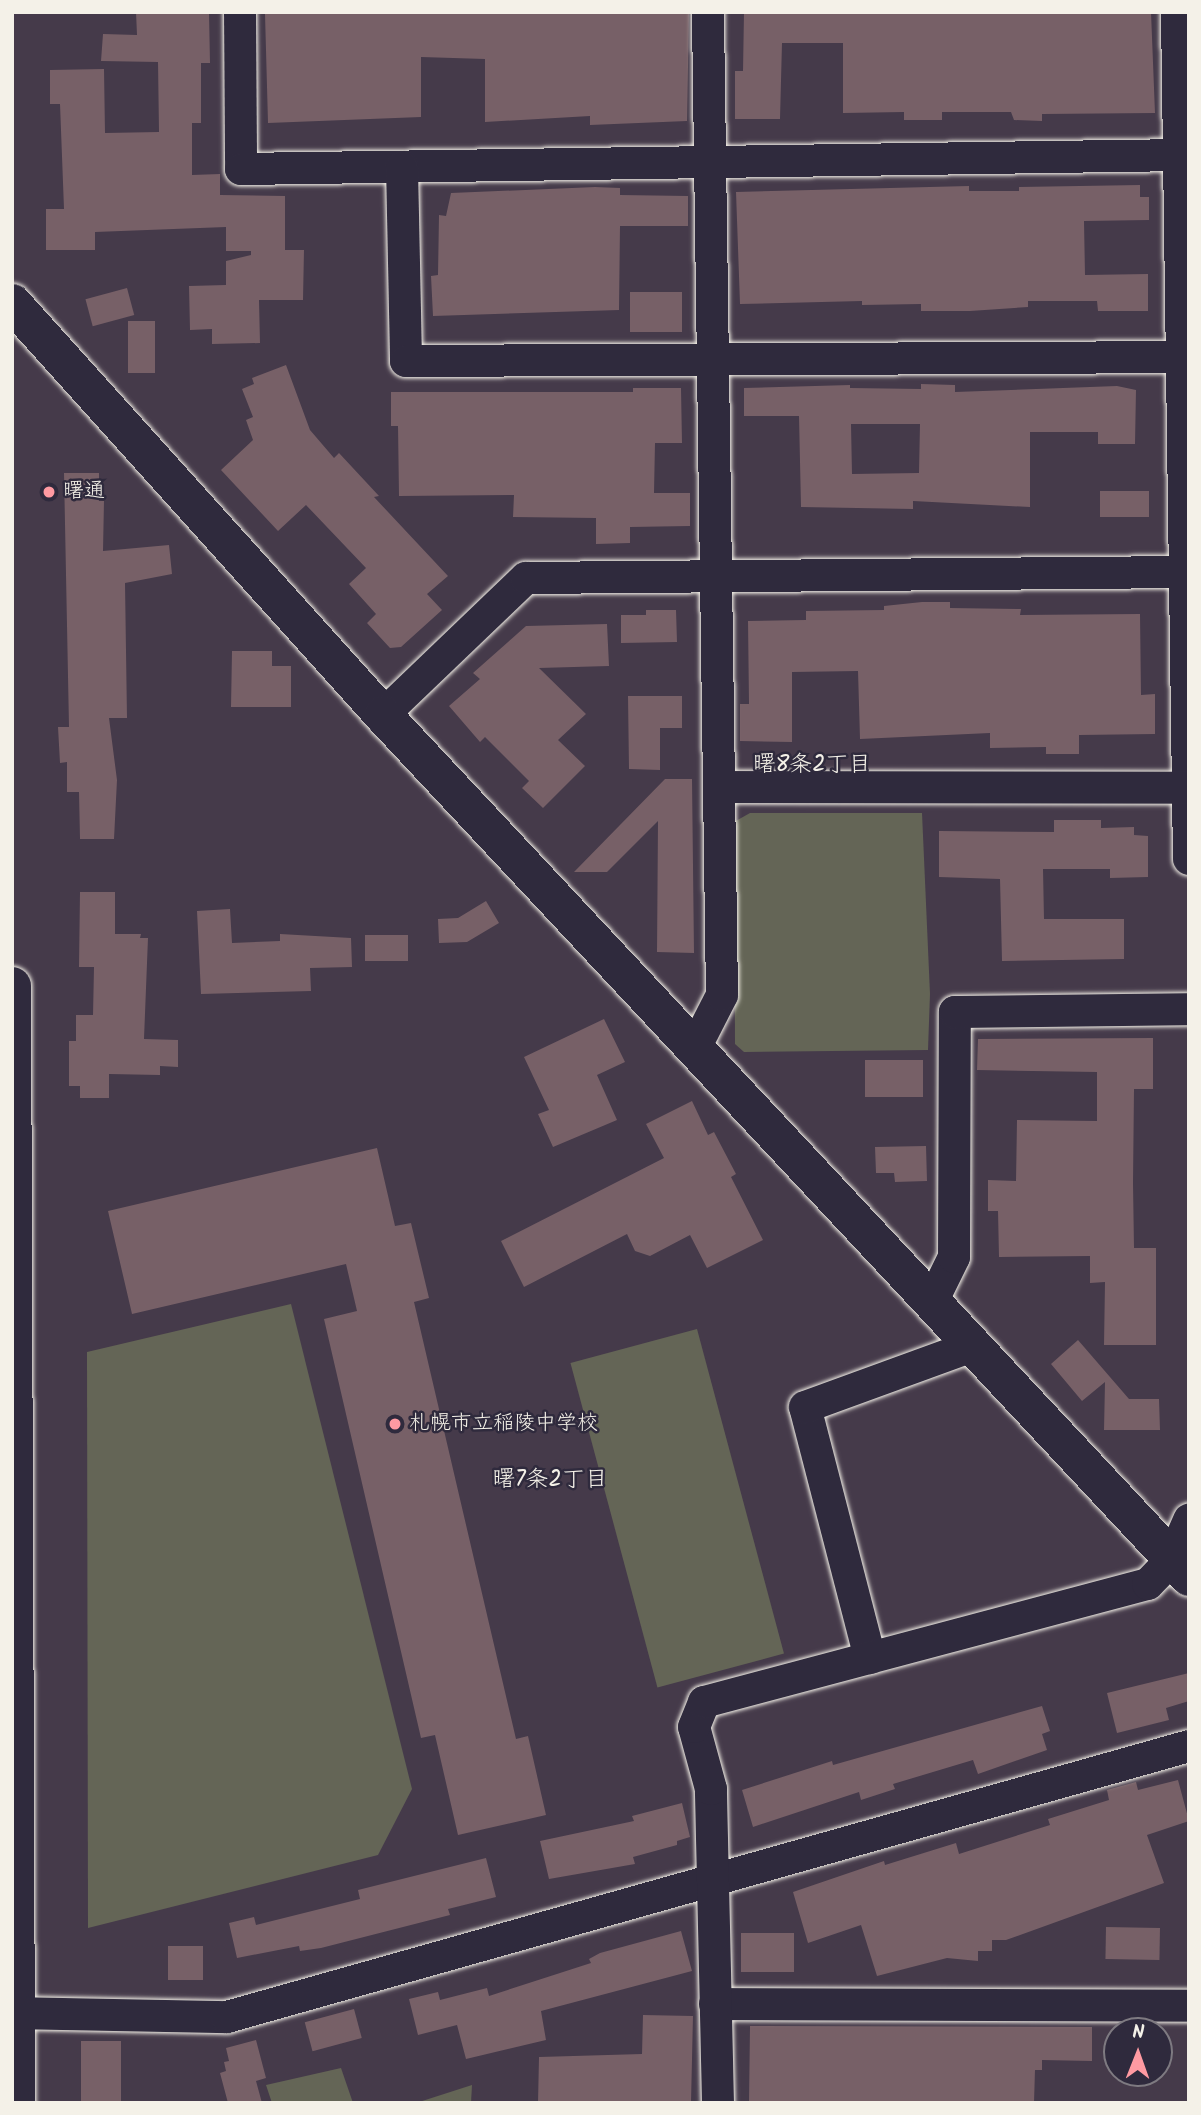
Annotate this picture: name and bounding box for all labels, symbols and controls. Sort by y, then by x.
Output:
place label: 曙通 [63,479,105,505]
marker: 曙通 [41,484,57,500]
district label: 曙8条2丁目 [752,751,872,779]
place label: 札幌市立稲陵中学校 [409,1411,598,1437]
marker: 札幌市立稲陵中学校 [387,1416,403,1432]
district label: 曙7条2丁目 [492,1466,608,1494]
north arrow [1103,2017,1173,2087]
text: N [1132,2018,1145,2048]

